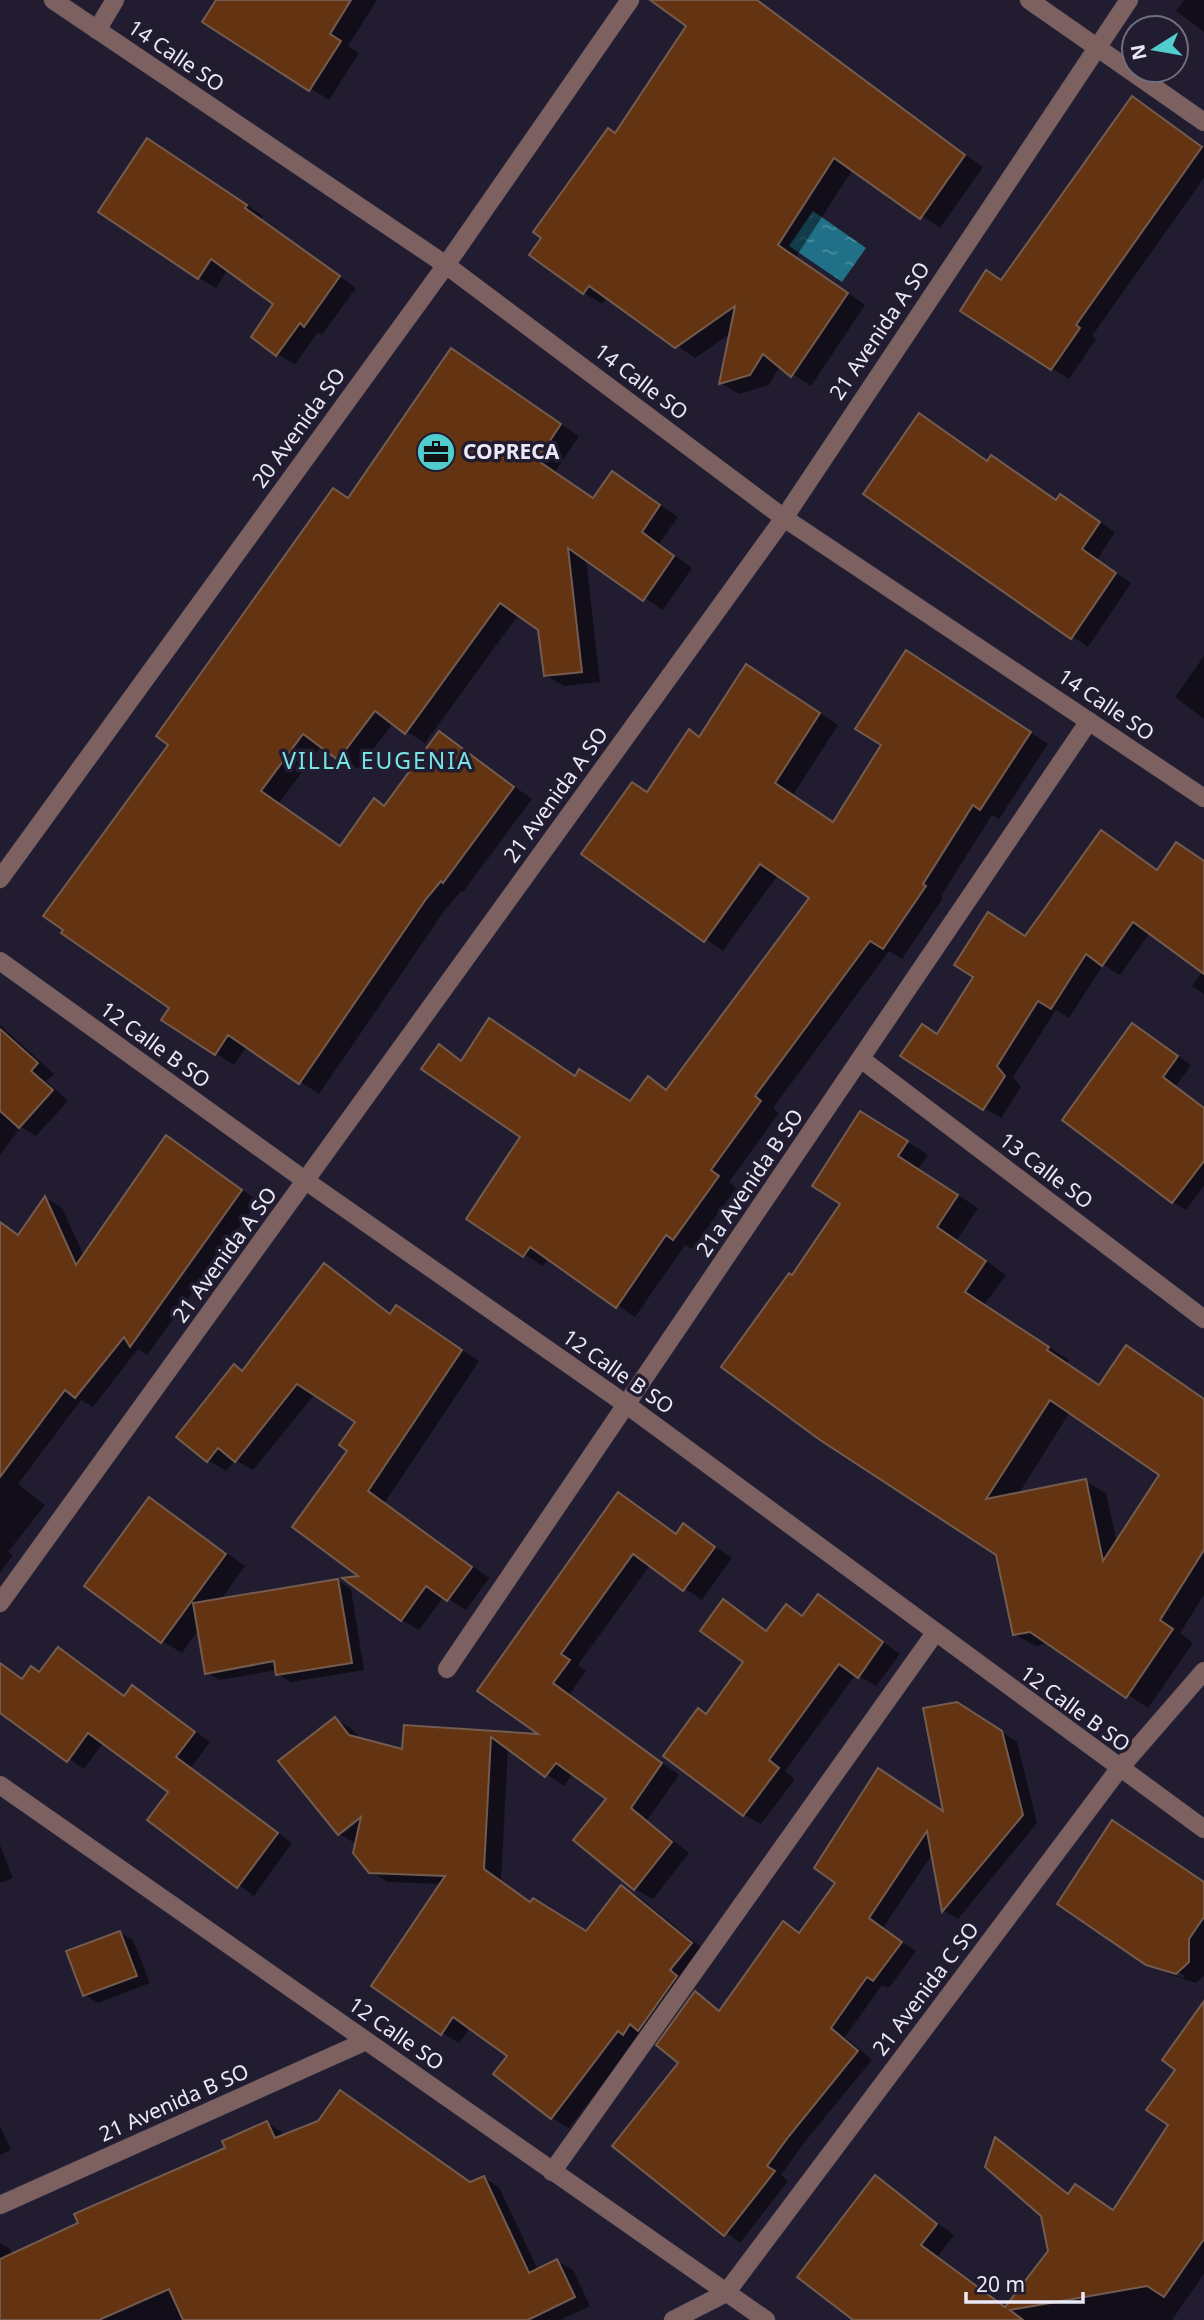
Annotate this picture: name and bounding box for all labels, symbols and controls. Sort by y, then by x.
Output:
street label: 14 Calle SO [123,13,230,98]
north arrow [1120,14,1190,84]
text: N [1124,42,1153,62]
street label: 21 Avenida A SO [823,256,936,405]
street label: 14 Calle SO [589,337,694,426]
street label: 20 Avenida SO [245,362,351,493]
office icon: COPRECA [415,431,457,473]
place label: COPRECA [463,437,560,465]
street label: 14 Calle SO [1053,662,1160,747]
street label: 21 Avenida A SO [497,721,614,868]
district label: VILLA EUGENIA [282,744,474,776]
street label: 12 Calle B SO [95,995,216,1094]
street label: 21a Avenida B SO [689,1103,809,1262]
street label: 13 Calle SO [994,1126,1099,1215]
street label: 21 Avenida A SO [166,1181,283,1328]
street label: 12 Calle B SO [557,1323,680,1420]
street label: 12 Calle B SO [1015,1659,1136,1758]
street label: 21 Avenida C SO [866,1916,985,2061]
street label: 12 Calle SO [343,1990,450,2076]
street label: 21 Avenida B SO [94,2057,253,2148]
scale bar [966,2260,1083,2304]
text: 20 m [976,2270,1025,2298]

